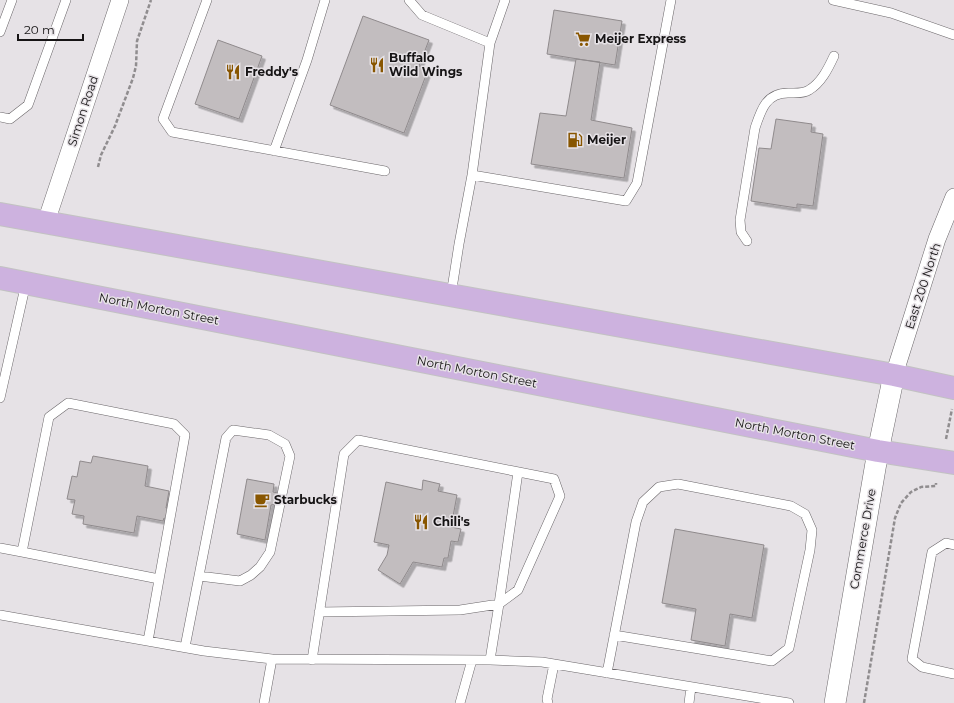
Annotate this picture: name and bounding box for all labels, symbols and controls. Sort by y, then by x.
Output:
scale bar [18,16,83,42]
text: 20 m [24,22,55,37]
supermarket icon: Meijer Express [574,30,592,48]
place label: Meijer Express [595,31,687,46]
place label: Buffalo Wild Wings [389,50,463,79]
restaurant icon: Buffalo Wild Wings [368,56,386,74]
restaurant icon: Freddy's [224,63,242,81]
place label: Freddy's [245,64,299,79]
street label: Simon Road [64,74,101,148]
fuel station icon: Meijer [566,131,584,149]
place label: Meijer [587,132,626,147]
street label: East 200 North [901,241,944,331]
street label: North Morton Street [98,289,221,328]
street label: North Morton Street [416,352,539,391]
street label: North Morton Street [734,414,857,453]
street label: Commerce Drive [846,488,879,590]
cafe icon: Starbucks [253,491,271,509]
place label: Starbucks [274,492,337,507]
restaurant icon: Chili's [412,513,430,531]
place label: Chili's [433,514,471,529]

